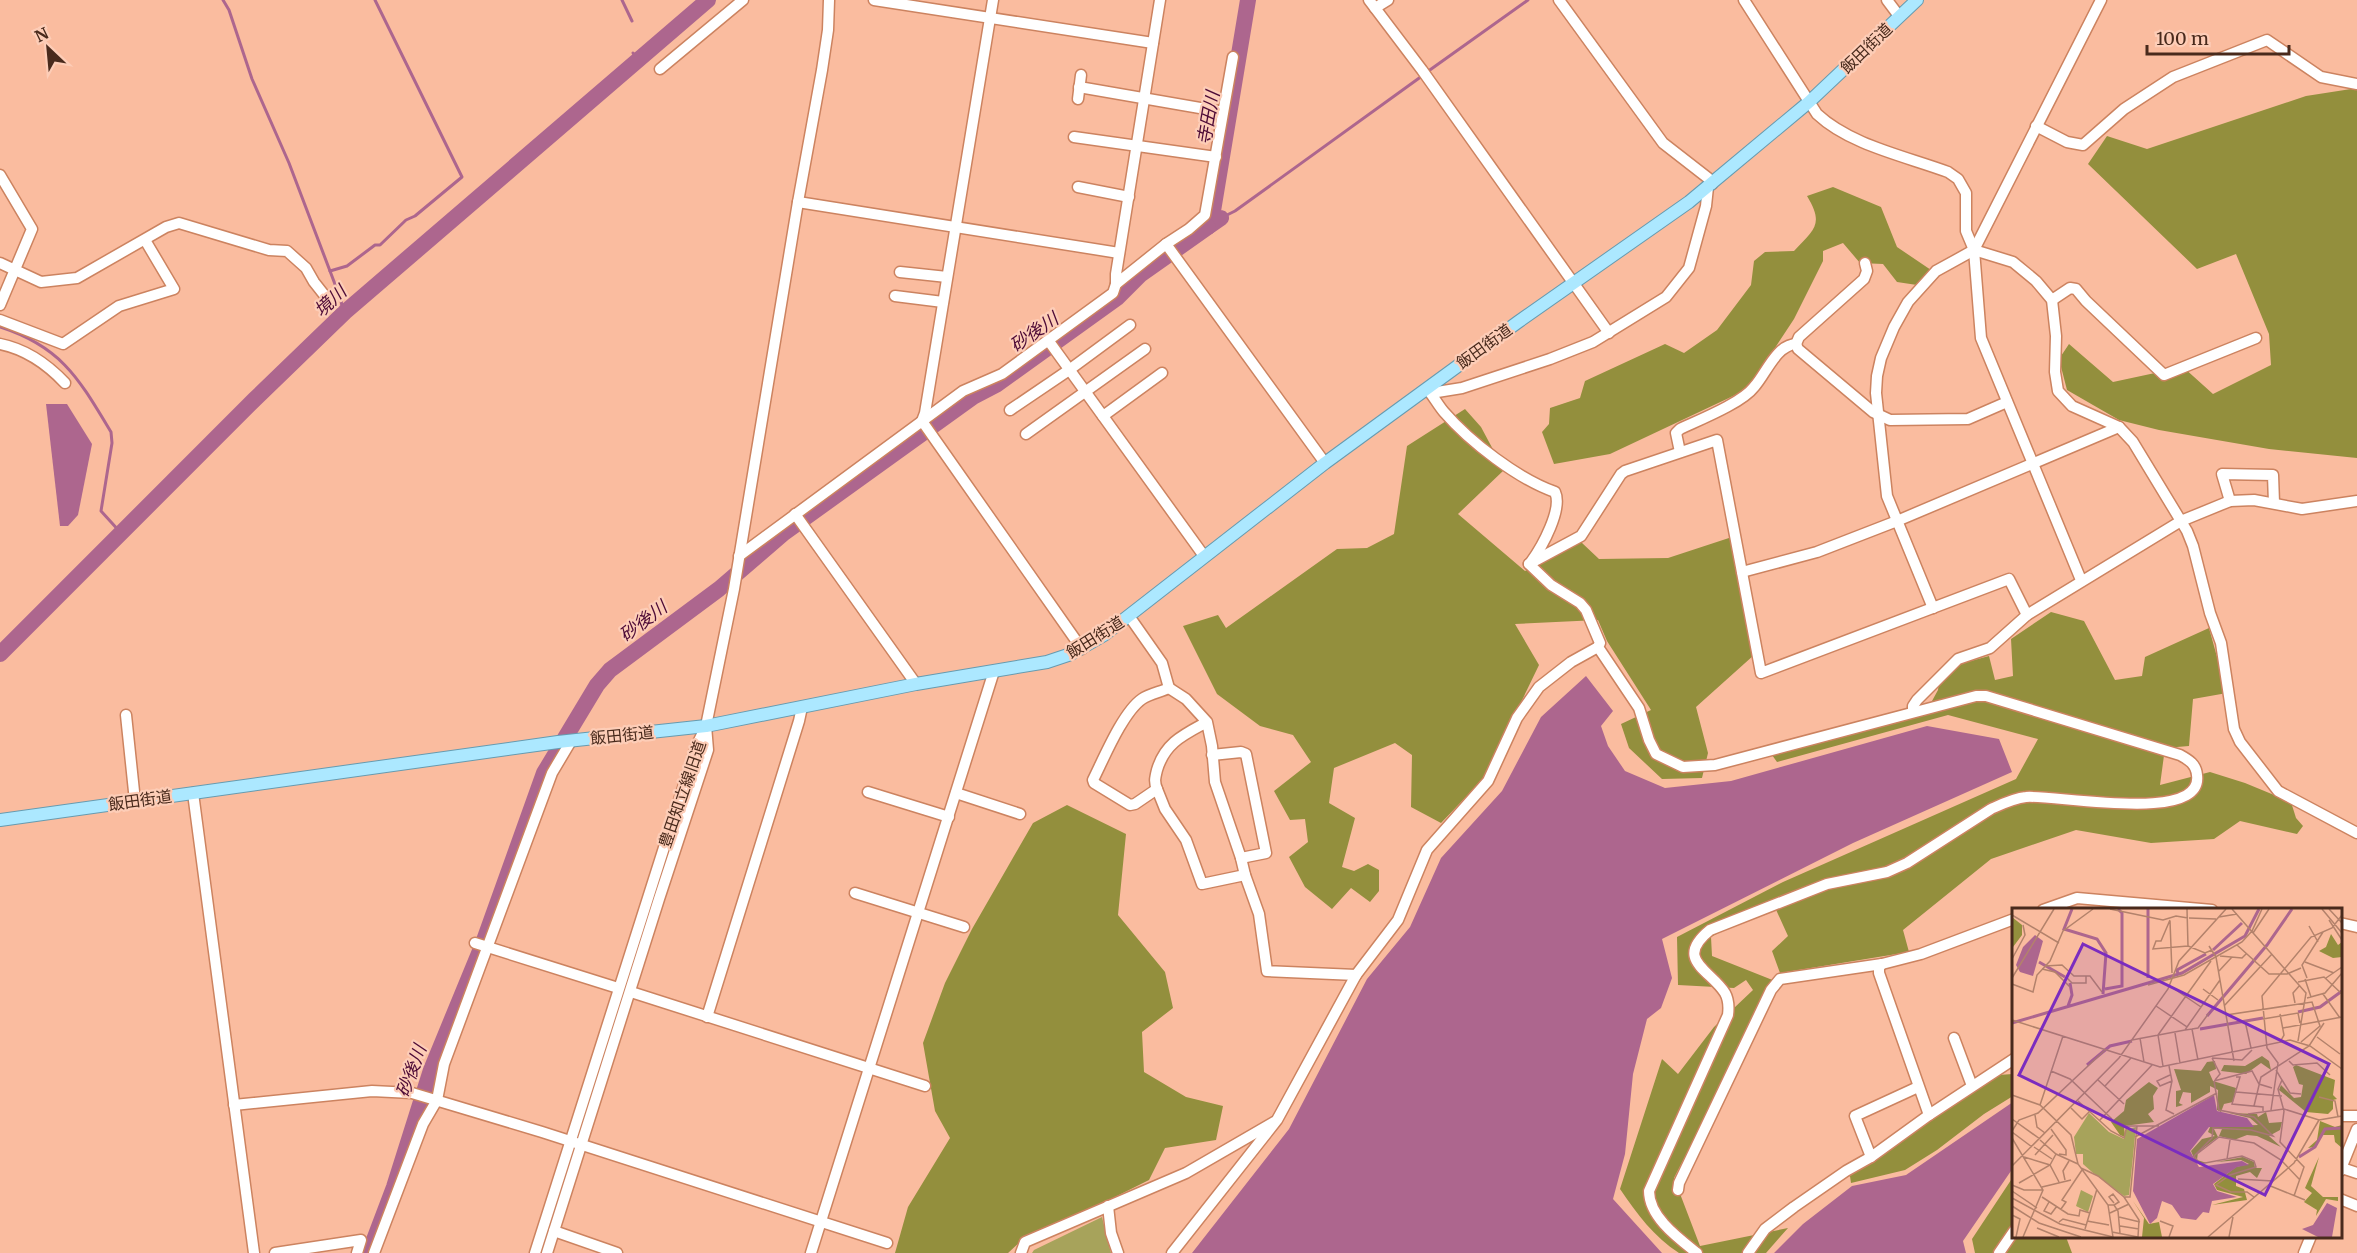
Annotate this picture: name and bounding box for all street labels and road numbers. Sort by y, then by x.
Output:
street label: 飯田街道 [1836,19,1896,77]
street label: 飯田街道 [1452,319,1516,373]
street label: 飯田街道 [1063,612,1127,662]
street label: 飯田街道 [589,722,655,748]
street label: 豊田知立線旧道 [654,738,710,850]
street label: 飯田街道 [107,786,173,814]

